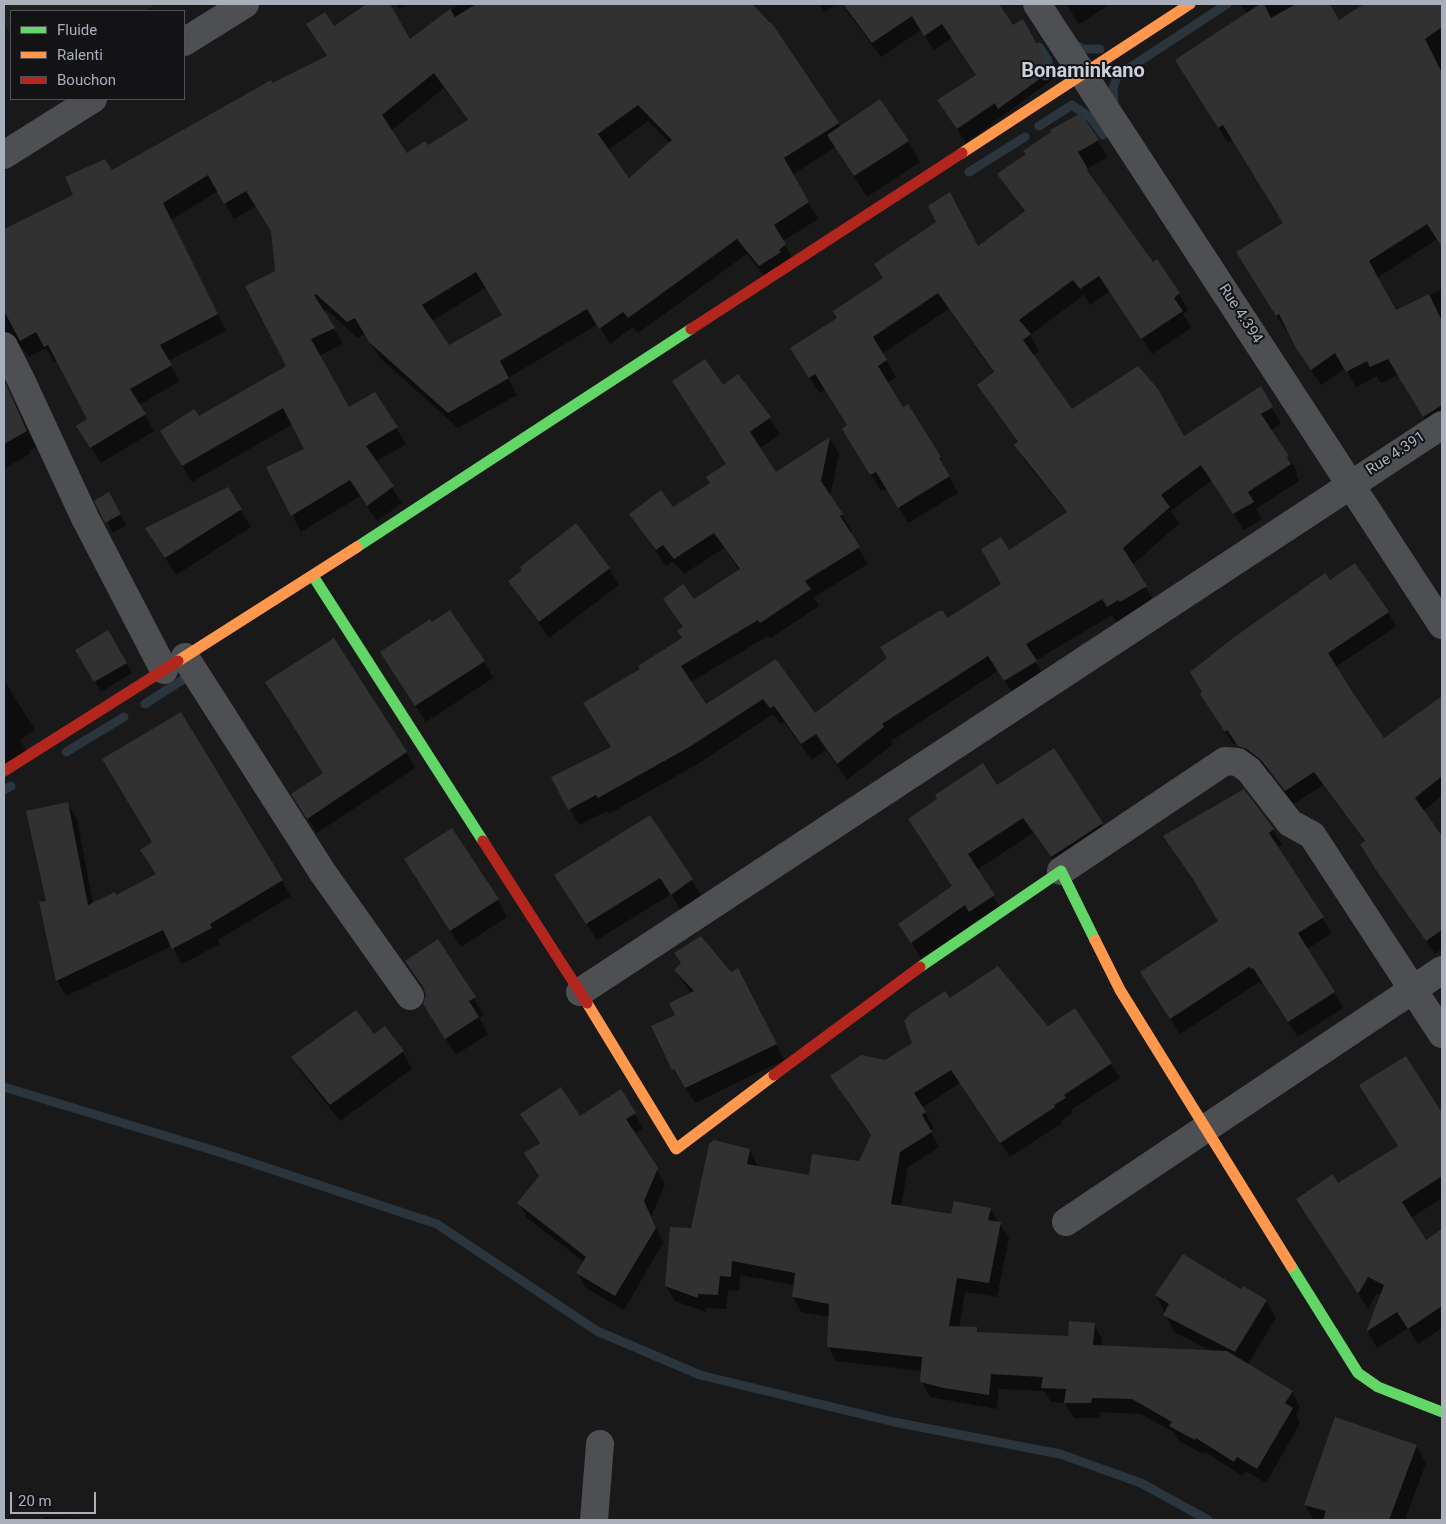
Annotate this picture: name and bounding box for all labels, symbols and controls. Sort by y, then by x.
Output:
legend [10,10,185,100]
text: Fluide [57,21,97,39]
text: Ralenti [57,46,103,64]
district label: Bonaminkano [1021,60,1145,84]
text: Bouchon [57,71,116,89]
street label: Rue 4.394 [1214,281,1266,347]
street label: Rue 4.391 [1363,428,1429,480]
scale bar [12,1482,99,1514]
text: 20 m [18,1492,52,1510]

